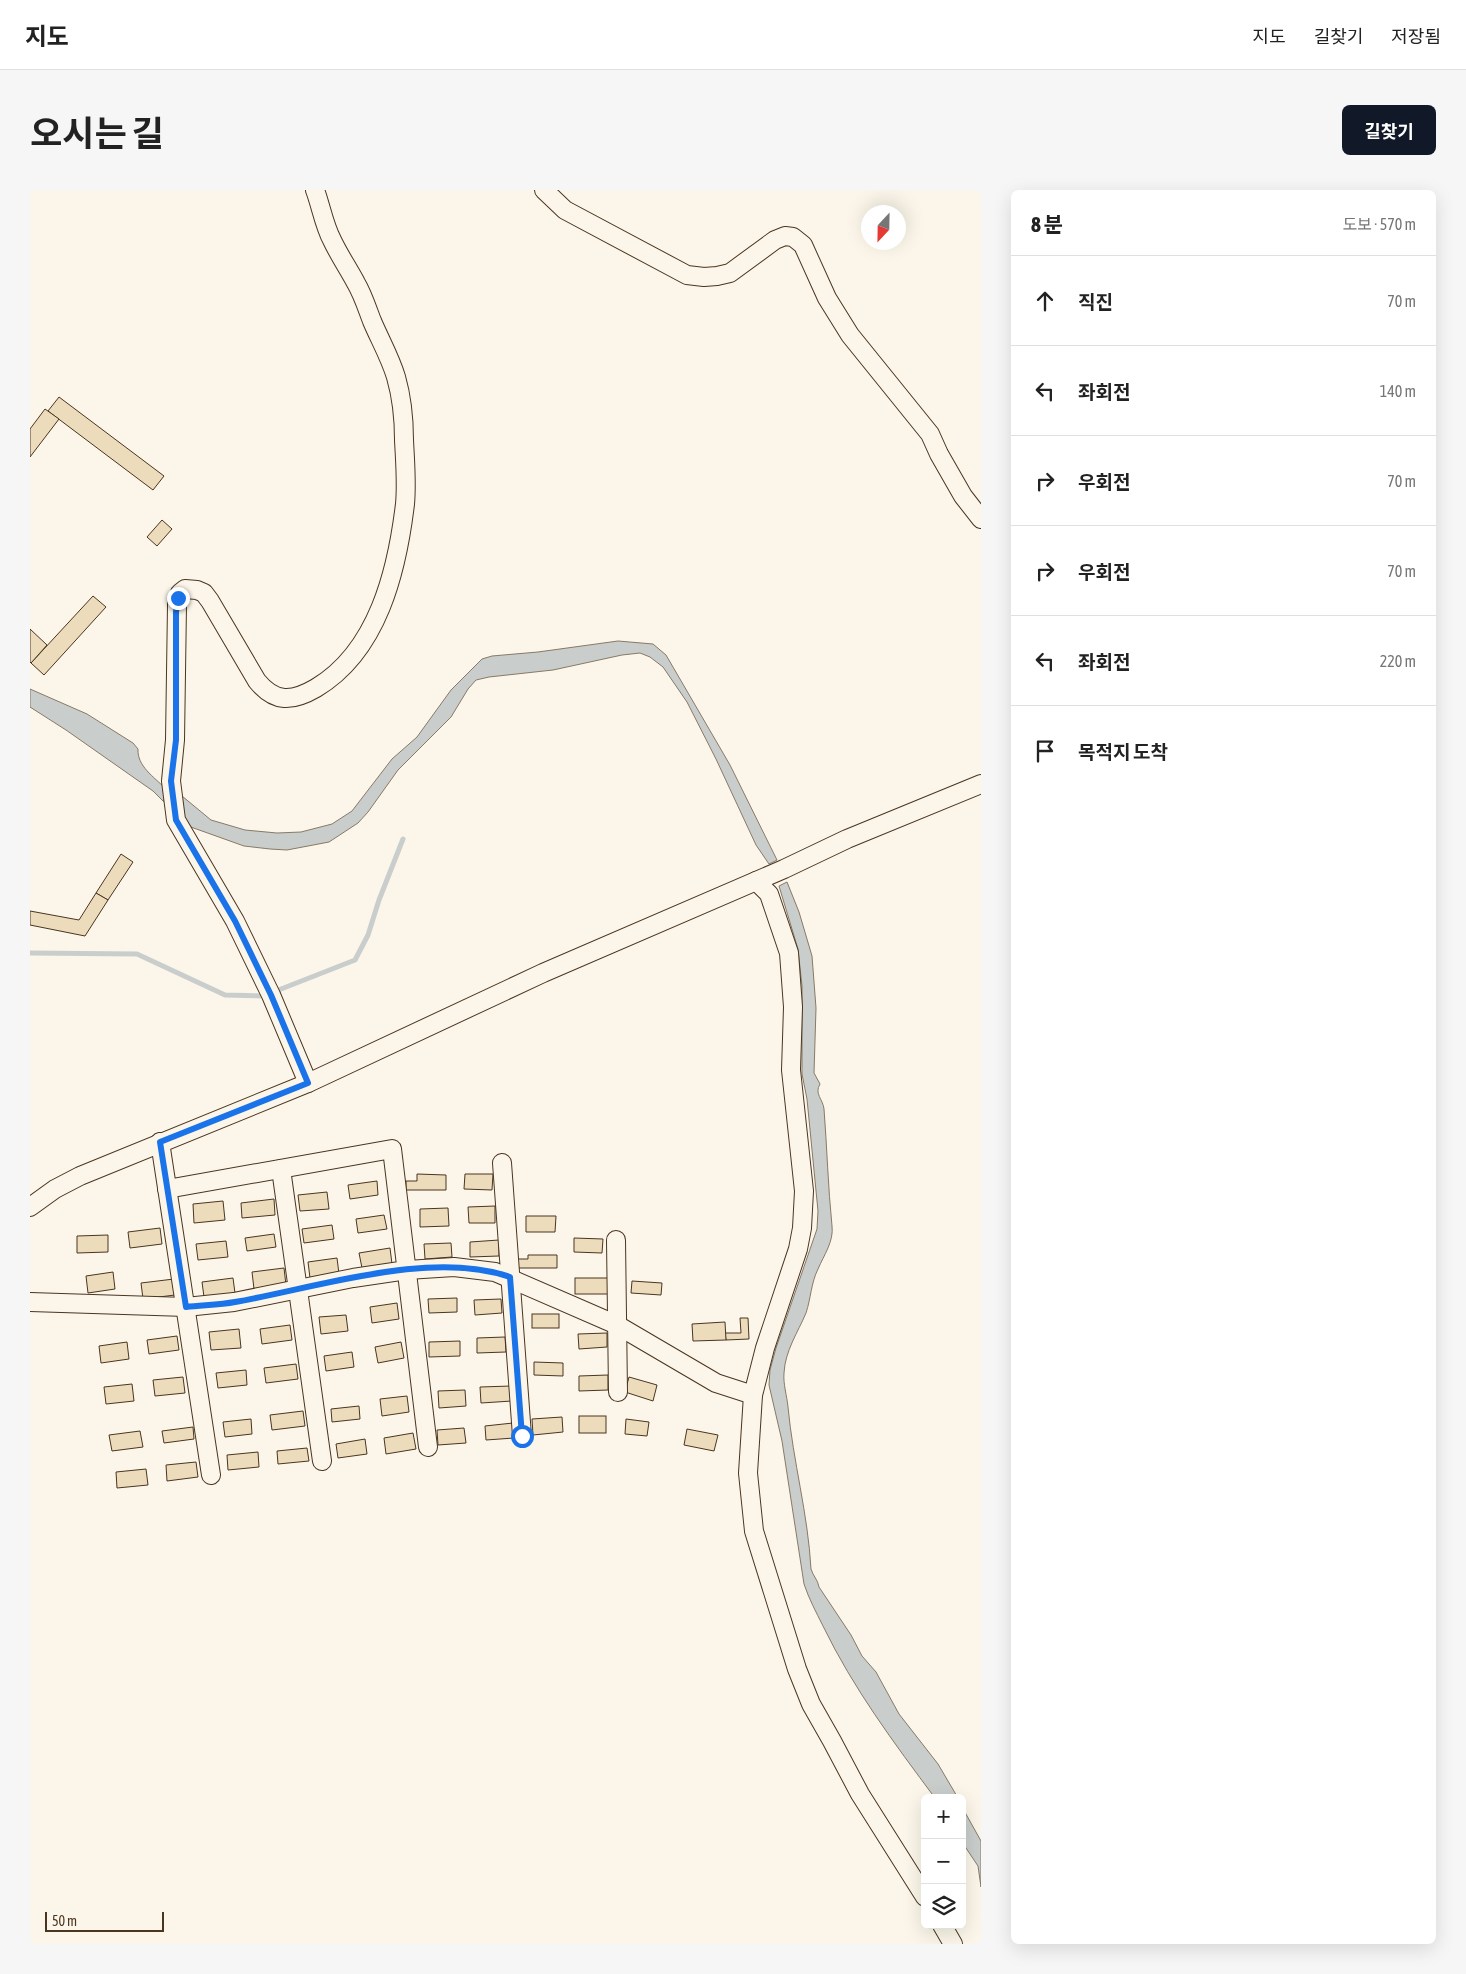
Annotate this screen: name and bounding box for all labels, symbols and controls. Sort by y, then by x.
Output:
text: 지도 [25,23,69,50]
text: 지도 [1253,26,1286,47]
text: 길찾기 [1314,26,1363,47]
text: 저장됨 [1391,26,1441,47]
button: 길찾기 [1342,105,1436,155]
text: 오시는 길 [30,113,164,153]
north arrow [861,205,906,250]
text: 8 분 [1031,212,1063,236]
text: 도보 · 570 m [1342,215,1416,233]
icon: ahead [1031,287,1059,315]
text: 직진 [1078,291,1113,313]
text: 70 m [1387,292,1416,310]
icon: left [1031,377,1059,405]
text: 좌회전 [1078,381,1130,403]
text: 140 m [1380,382,1416,400]
icon: right [1031,467,1059,495]
text: 우회전 [1078,471,1130,493]
text: 70 m [1387,472,1416,490]
icon: right [1031,557,1059,585]
text: 우회전 [1078,561,1130,583]
text: 70 m [1387,562,1416,580]
route end [167,587,190,610]
icon: left [1031,647,1059,675]
text: 좌회전 [1078,651,1130,673]
text: 220 m [1380,652,1416,670]
icon: arrive [1031,737,1059,765]
text: 목적지 도착 [1078,741,1168,763]
route start [511,1425,534,1448]
map controls [921,1794,966,1929]
button: + [921,1794,966,1839]
button: − [921,1839,966,1884]
button: layers [921,1884,966,1929]
scale bar [45,1909,164,1932]
text: 50 m [52,1913,77,1929]

